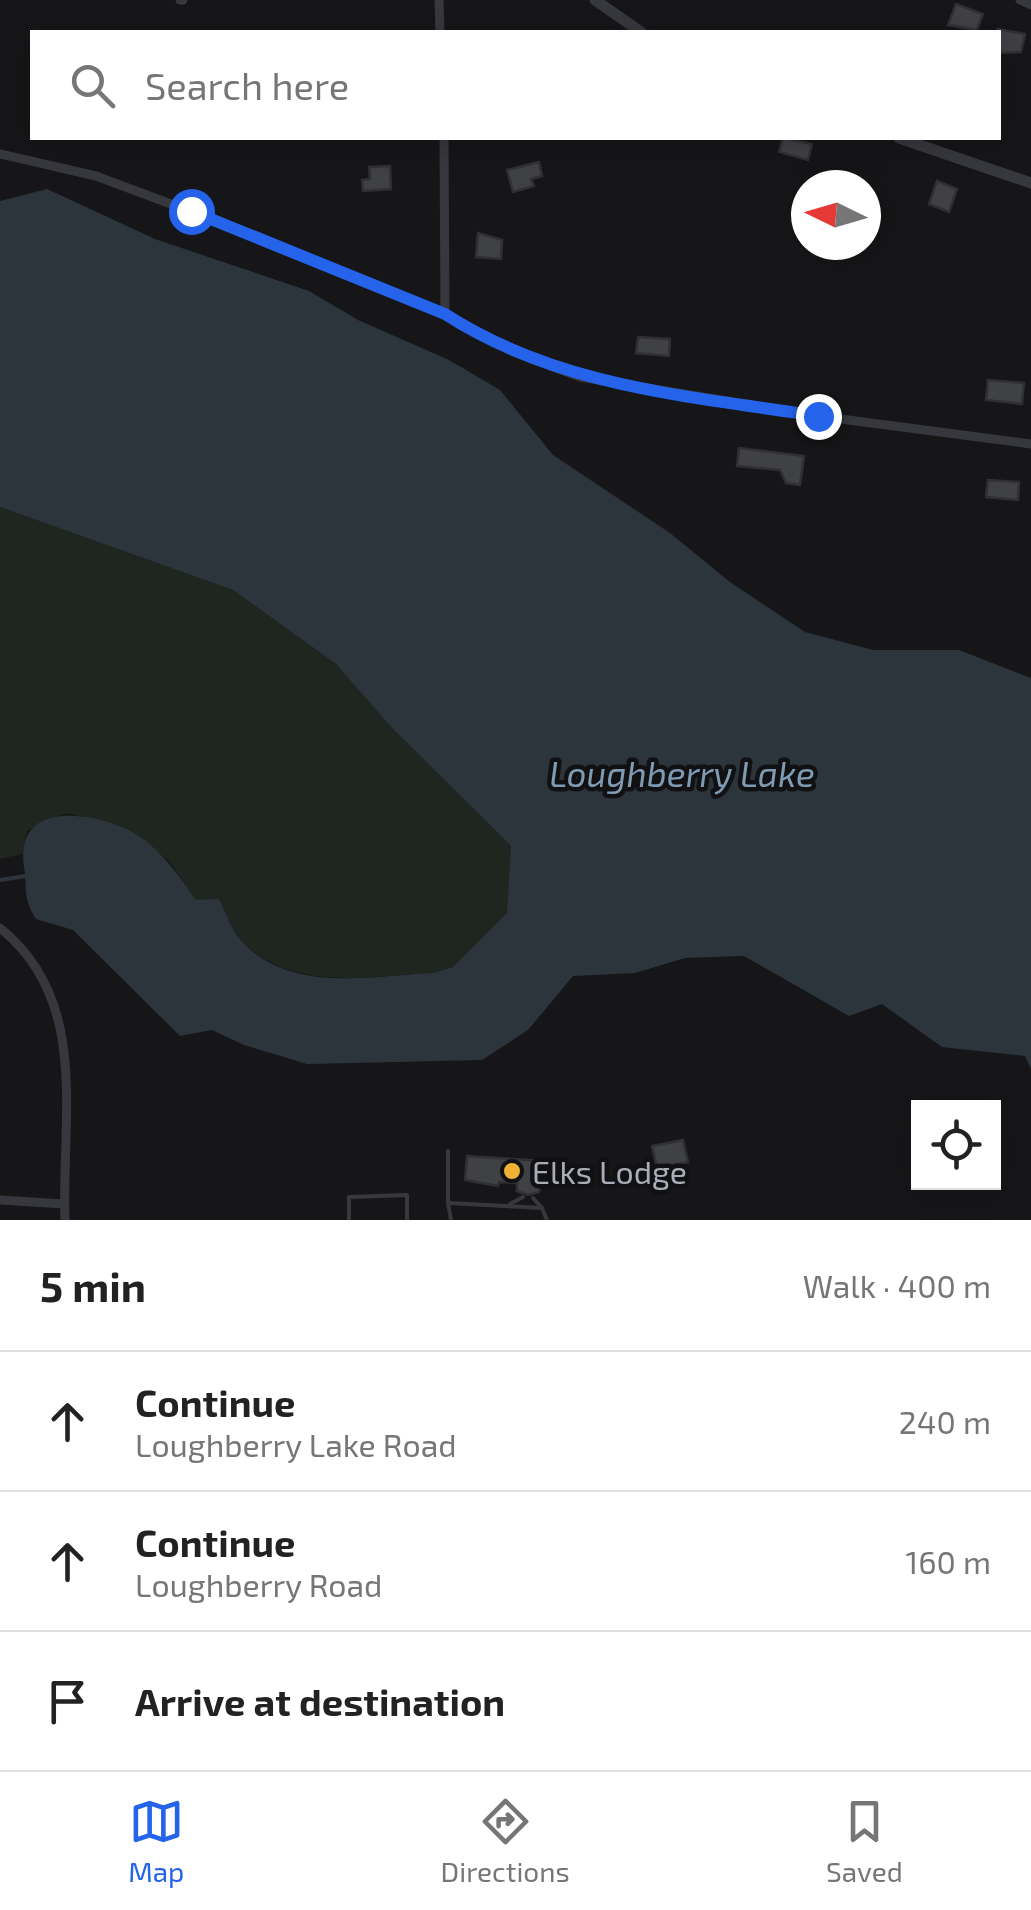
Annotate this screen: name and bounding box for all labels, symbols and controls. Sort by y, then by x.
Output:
search box [30,30,1001,140]
icon: search [65,58,120,113]
text: Search here [145,62,349,108]
north arrow [791,170,881,260]
route start [169,189,215,235]
route end [796,394,842,440]
water label: Loughberry Lake [549,752,815,795]
map controls [911,1100,1001,1190]
button: locate [911,1100,1001,1190]
place label: Elks Lodge [532,1152,687,1190]
marker: Elks Lodge [501,1160,523,1182]
text: 5 min [40,1260,146,1310]
text: Walk · 400 m [803,1266,991,1304]
text: Continue [135,1379,295,1425]
icon: ahead [40,1394,95,1449]
text: 240 m [899,1402,991,1440]
text: Loughberry Lake Road [135,1425,457,1463]
text: Continue [135,1519,295,1565]
icon: ahead [40,1534,95,1589]
text: 160 m [905,1542,991,1580]
text: Loughberry Road [135,1565,382,1603]
icon: arrive [40,1674,95,1729]
text: Arrive at destination [135,1678,505,1724]
tab: Map [128,1794,184,1888]
tab: Directions [441,1794,570,1888]
tab: Saved [826,1794,903,1888]

